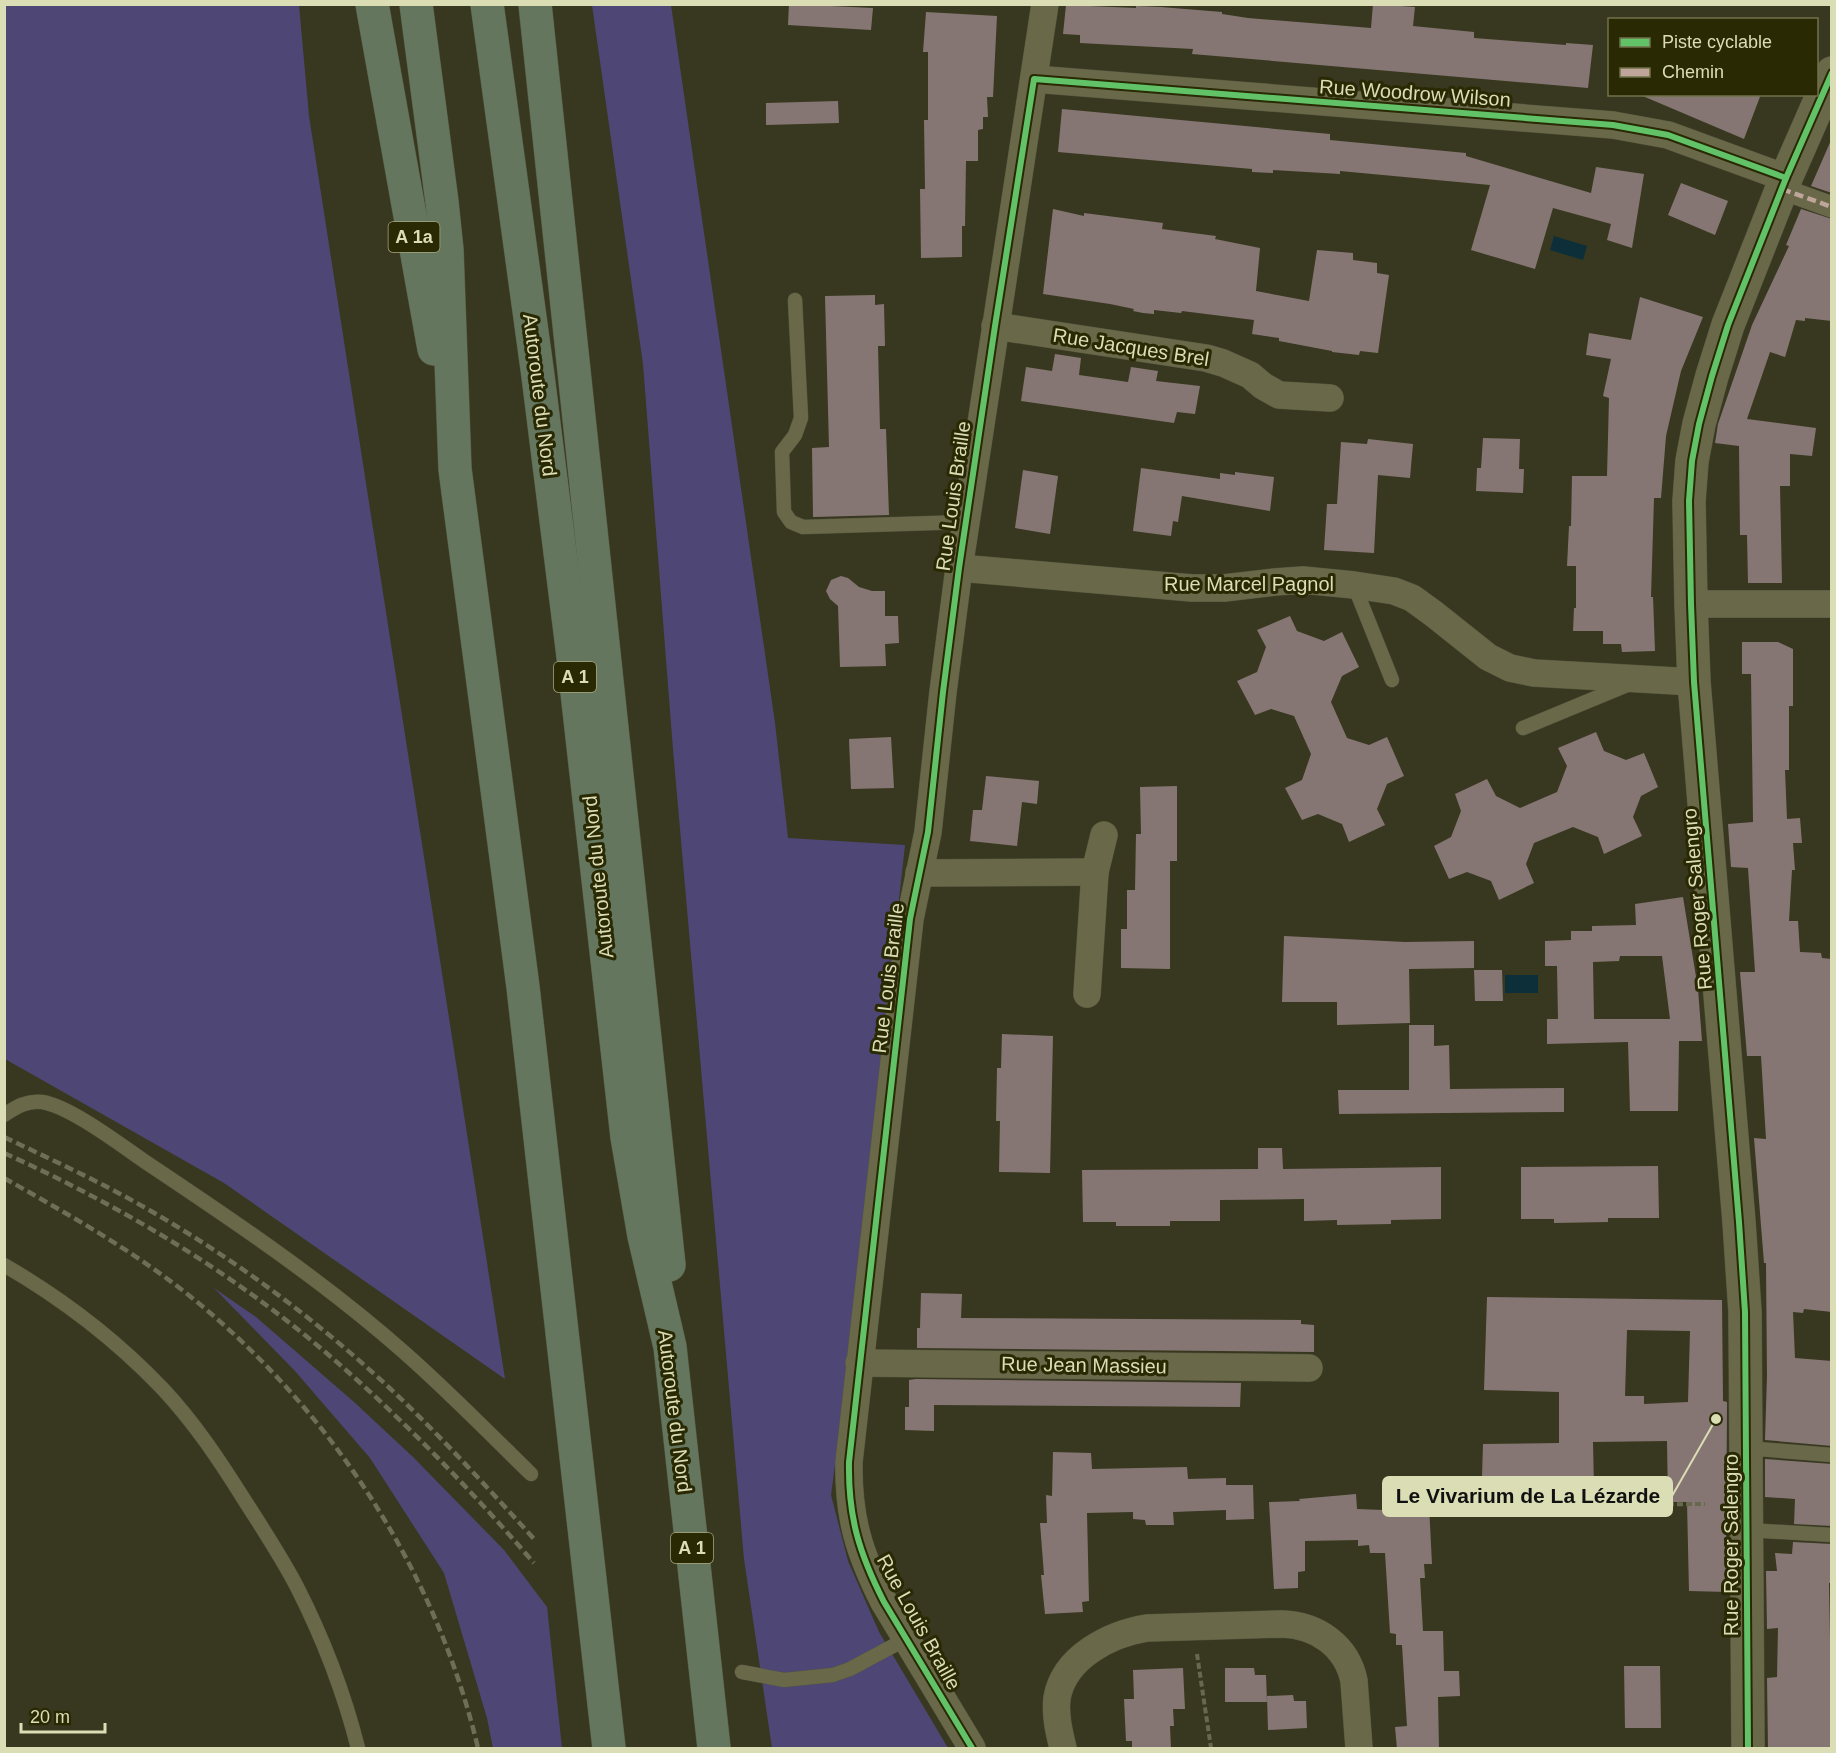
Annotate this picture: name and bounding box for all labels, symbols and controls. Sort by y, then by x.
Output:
legend [1608,18,1818,96]
text: Piste cyclable [1662,32,1772,52]
text: Chemin [1662,62,1724,82]
street label: Rue Woodrow Wilson [1318,75,1512,111]
road number: A 1a [388,222,440,252]
street label: Autoroute du Nord [519,313,561,477]
street label: Rue Jacques Brel [1051,324,1211,370]
street label: Rue Louis Braille [932,420,974,572]
street label: Rue Marcel Pagnol [1164,573,1334,595]
road number: A 1 [554,662,596,692]
street label: Autoroute du Nord [579,795,617,959]
street label: Rue Roger Salengro [1678,807,1716,991]
street label: Rue Louis Braille [868,902,908,1054]
street label: Autoroute du Nord [654,1329,696,1493]
street label: Rue Jean Massieu [1001,1353,1167,1377]
street label: Rue Roger Salengro [1720,1454,1742,1636]
callout: Le Vivarium de La Lézarde [1383,1477,1672,1516]
text: Le Vivarium de La Lézarde [1396,1484,1660,1507]
road number: A 1 [671,1533,713,1563]
street label: Rue Louis Braille [873,1551,965,1693]
scale bar [21,1696,105,1734]
text: 20 m [30,1707,70,1727]

